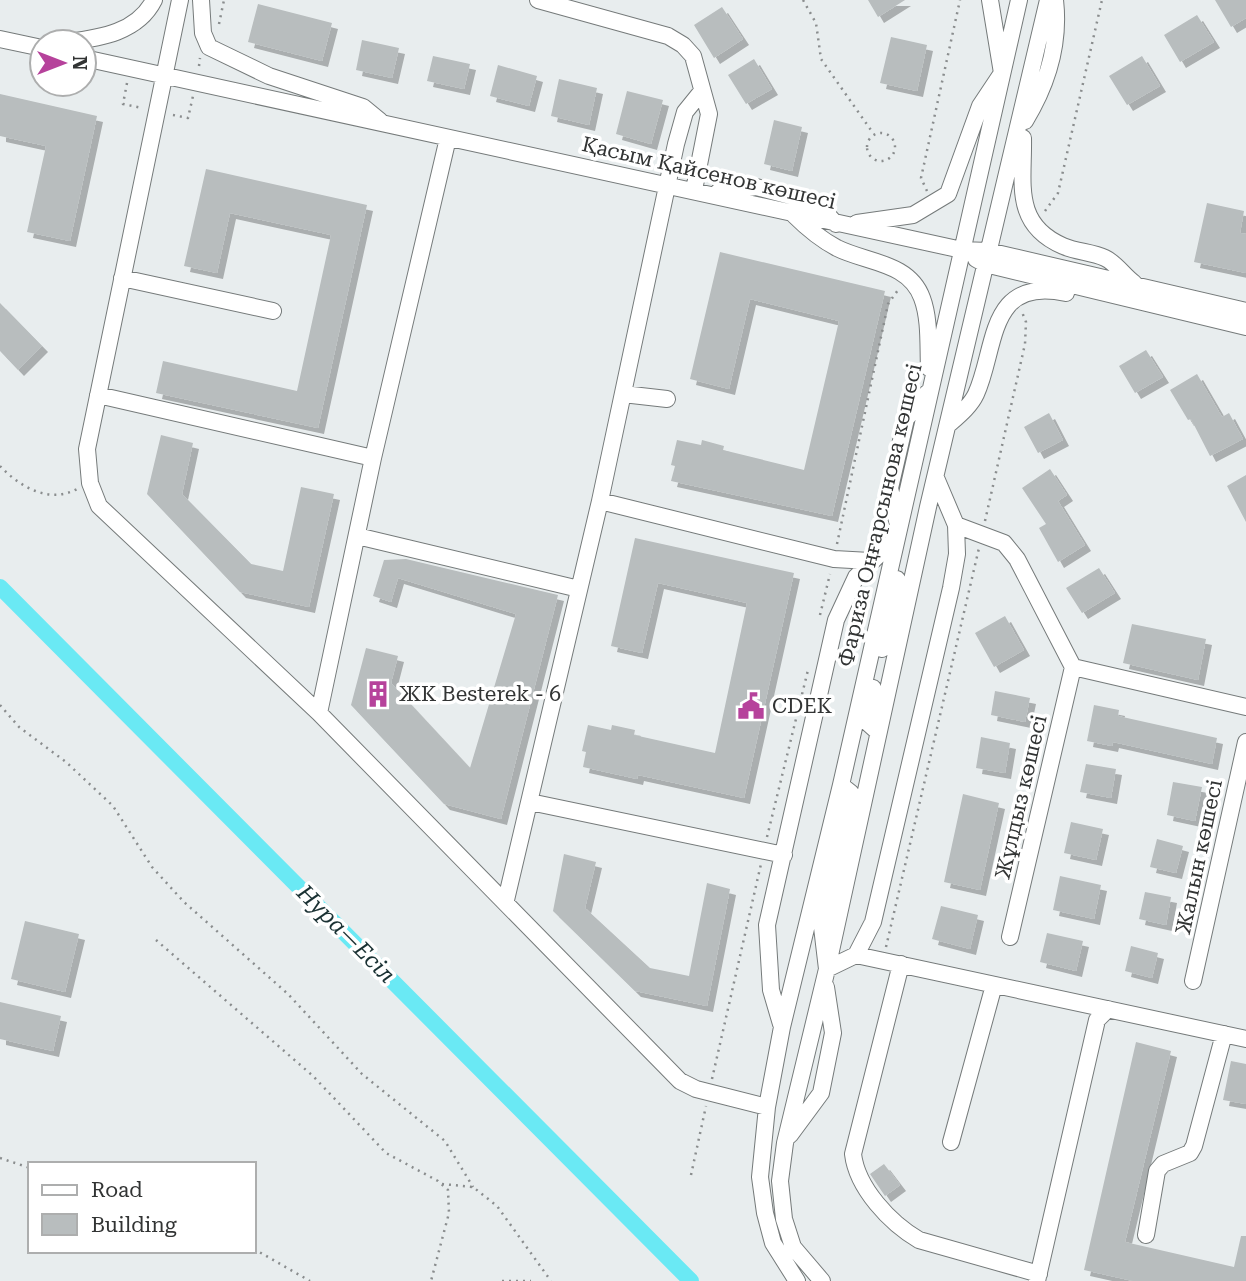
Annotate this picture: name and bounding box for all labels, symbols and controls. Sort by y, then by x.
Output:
north arrow [28,28,98,98]
text: N [68,56,91,71]
street label: Қасым Қайсенов көшесі [580,132,839,214]
street label: Фариза Оңғарсынова көшесі [833,361,927,669]
building icon: ЖК Besterek - 6 [363,679,393,709]
place label: ЖК Besterek - 6 [399,682,561,706]
public building icon: CDEK [736,691,766,721]
place label: CDEK [772,694,832,718]
street label: Жұлдыз көшесі [990,712,1052,881]
street label: Жалын көшесі [1171,777,1227,937]
water label: Нура—Есіл [291,879,401,989]
legend [28,1162,256,1253]
text: Road [91,1178,143,1202]
text: Building [91,1213,177,1237]

